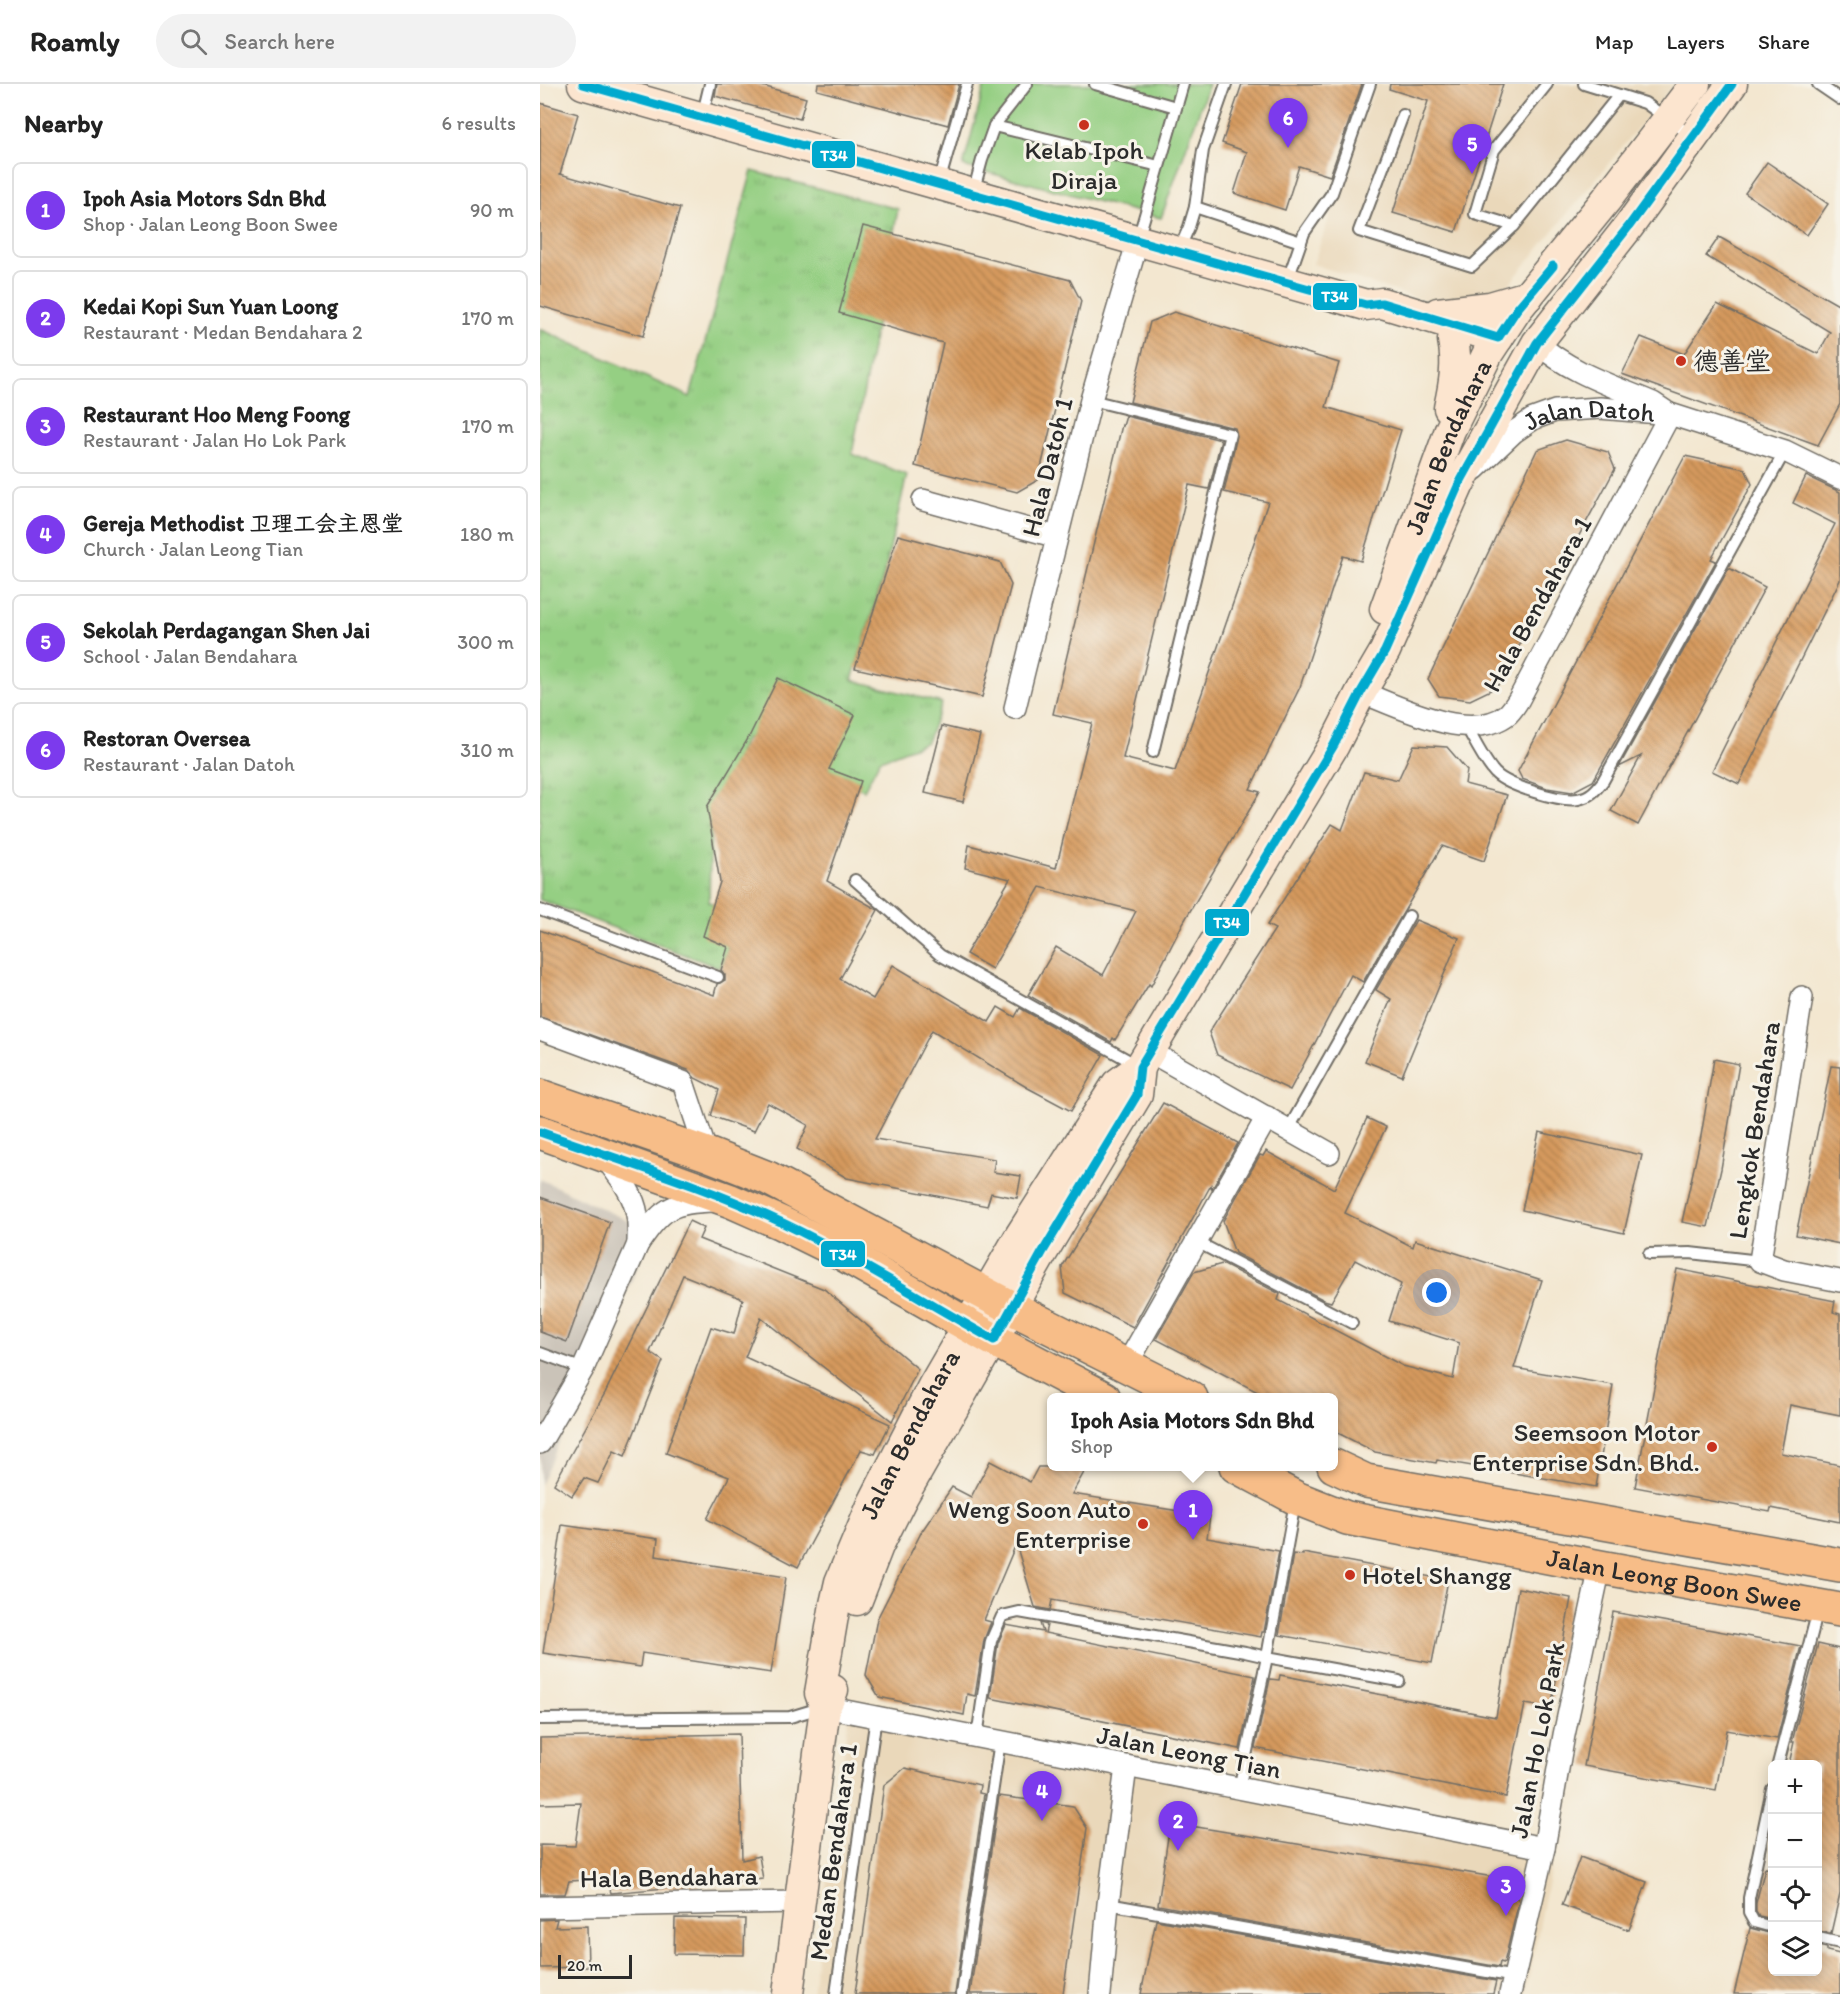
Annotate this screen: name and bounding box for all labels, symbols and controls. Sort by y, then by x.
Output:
search box [156,14,576,68]
text: Roamly [30,24,120,58]
icon: search [177,25,210,58]
text: Search here [225,28,335,55]
text: Map [1595,29,1634,54]
text: Layers [1667,29,1725,54]
text: Share [1758,29,1810,54]
pin: 6 [1268,98,1308,148]
text: Nearby [24,107,103,139]
text: 6 results [442,111,516,135]
marker: Kelab Ipoh Diraja [1077,118,1091,132]
pin: 5 [1452,124,1492,174]
place label: Kelab Ipoh Diraja [1024,134,1144,196]
line badge: T34 [811,140,856,169]
text: T34 [819,146,848,165]
text: Ipoh Asia Motors Sdn Bhd [83,185,326,212]
text: 1 [41,198,50,222]
text: 90 m [470,198,514,222]
text: Shop · Jalan Leong Boon Swee [83,212,338,236]
line badge: T34 [1312,282,1358,311]
text: T34 [1320,287,1349,306]
text: Kedai Kopi Sun Yuan Loong [83,293,338,320]
text: 2 [40,306,51,330]
text: 170 m [461,306,514,330]
text: Restaurant · Medan Bendahara 2 [83,320,363,344]
place label: 德善堂 [1693,345,1771,377]
street label: Jalan Bendahara [1397,353,1499,539]
marker: 德善堂 [1674,354,1688,368]
street label: Jalan Datoh [1516,392,1656,437]
street label: Hala Datoh 1 [1014,394,1080,540]
text: Restaurant Hoo Meng Foong [83,401,350,428]
text: 3 [40,414,51,438]
text: 170 m [461,414,514,438]
text: Restaurant · Jalan Ho Lok Park [83,428,346,452]
text: Gereja Methodist 卫理工会主恩堂 [83,510,403,537]
street label: Hala Bendahara 1 [1475,511,1599,697]
text: 4 [39,522,52,546]
text: 180 m [460,522,514,546]
text: Church · Jalan Leong Tian [83,537,303,561]
text: Sekolah Perdagangan Shen Jai [83,617,370,644]
text: 5 [40,630,51,654]
text: 300 m [457,630,514,654]
text: School · Jalan Bendahara [83,644,298,668]
text: Restoran Oversea [83,725,250,752]
text: 6 [40,738,51,762]
text: 310 m [460,738,514,762]
text: Restaurant · Jalan Datoh [83,752,295,776]
line badge: T34 [1204,908,1250,937]
text: T34 [1212,913,1241,932]
street label: Lengkok Bendahara [1721,1018,1787,1241]
line badge: T34 [820,1240,866,1268]
text: T34 [828,1245,857,1264]
your location [1422,1278,1451,1307]
street label: Jalan Bendahara [852,1343,967,1524]
popup [1047,1393,1338,1471]
text: Ipoh Asia Motors Sdn Bhd [1071,1407,1314,1434]
place label: Seemsoon Motor Enterprise Sdn. Bhd. [1472,1416,1700,1478]
text: Shop [1071,1434,1113,1458]
marker: Seemsoon Motor Enterprise Sdn. Bhd. [1705,1440,1719,1454]
pin: 1 [1174,1490,1212,1540]
place label: Weng Soon Auto Enterprise [948,1493,1131,1555]
marker: Weng Soon Auto Enterprise [1136,1517,1150,1531]
street label: Jalan Leong Boon Swee [1544,1541,1805,1619]
place label: Hotel Shangg [1362,1559,1512,1591]
marker: Hotel Shangg [1343,1568,1357,1582]
street label: Jalan Ho Lok Park [1502,1639,1572,1841]
street label: Jalan Leong Tian [1094,1718,1284,1786]
street label: Medan Bendahara 1 [802,1741,864,1963]
map controls [1768,1760,1822,1976]
button: + [1768,1760,1822,1814]
pin: 4 [1022,1772,1062,1821]
pin: 2 [1158,1802,1198,1851]
button: − [1768,1814,1822,1868]
street label: Hala Bendahara [580,1859,759,1895]
pin: 3 [1486,1866,1526,1916]
button: locate [1768,1868,1822,1922]
button: layers [1768,1922,1822,1976]
scale bar [558,1952,632,1980]
text: 20 m [567,1956,602,1975]

